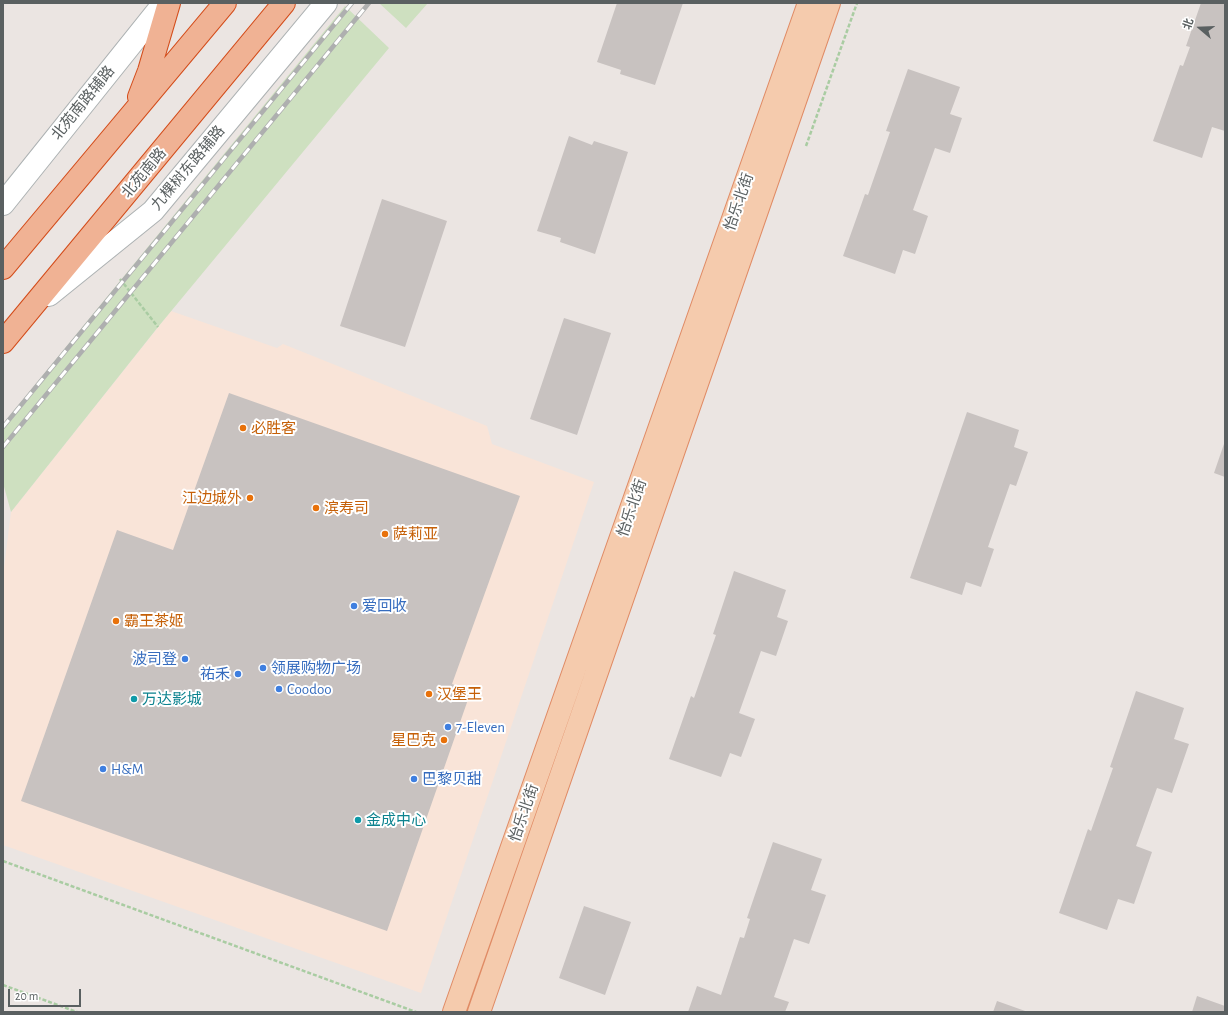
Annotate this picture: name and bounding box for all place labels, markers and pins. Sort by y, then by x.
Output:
place label: 必胜客 [251,419,296,437]
marker: 必胜客 [238,423,248,433]
place label: 江边城外 [182,489,242,507]
marker: 江边城外 [245,493,255,503]
place label: 滨寿司 [324,499,369,517]
marker: 滨寿司 [311,503,321,513]
place label: 萨莉亚 [393,525,438,543]
marker: 萨莉亚 [380,529,390,539]
place label: 爱回收 [362,597,407,615]
marker: 爱回收 [349,601,359,611]
place label: 霸王茶姬 [124,612,184,630]
marker: 霸王茶姬 [111,616,121,626]
place label: 波司登 [132,650,177,668]
marker: 波司登 [180,654,190,664]
place label: 领展购物广场 [271,659,361,677]
marker: 领展购物广场 [258,663,268,673]
place label: 祐禾 [200,665,230,683]
marker: 祐禾 [233,669,243,679]
place label: Coodoo [287,680,332,698]
marker: Coodoo [274,684,284,694]
place label: 汉堡王 [437,685,482,703]
marker: 汉堡王 [424,689,434,699]
place label: 万达影城 [142,690,202,708]
marker: 万达影城 [129,694,139,704]
place label: 7-Eleven [456,718,505,736]
marker: 7-Eleven [443,722,453,732]
place label: 星巴克 [391,731,436,749]
marker: 星巴克 [439,735,449,745]
place label: H&M [111,760,144,778]
marker: H&M [98,764,108,774]
place label: 巴黎贝甜 [422,770,482,788]
marker: 巴黎贝甜 [409,774,419,784]
place label: 金成中心 [366,811,426,829]
marker: 金成中心 [353,815,363,825]

